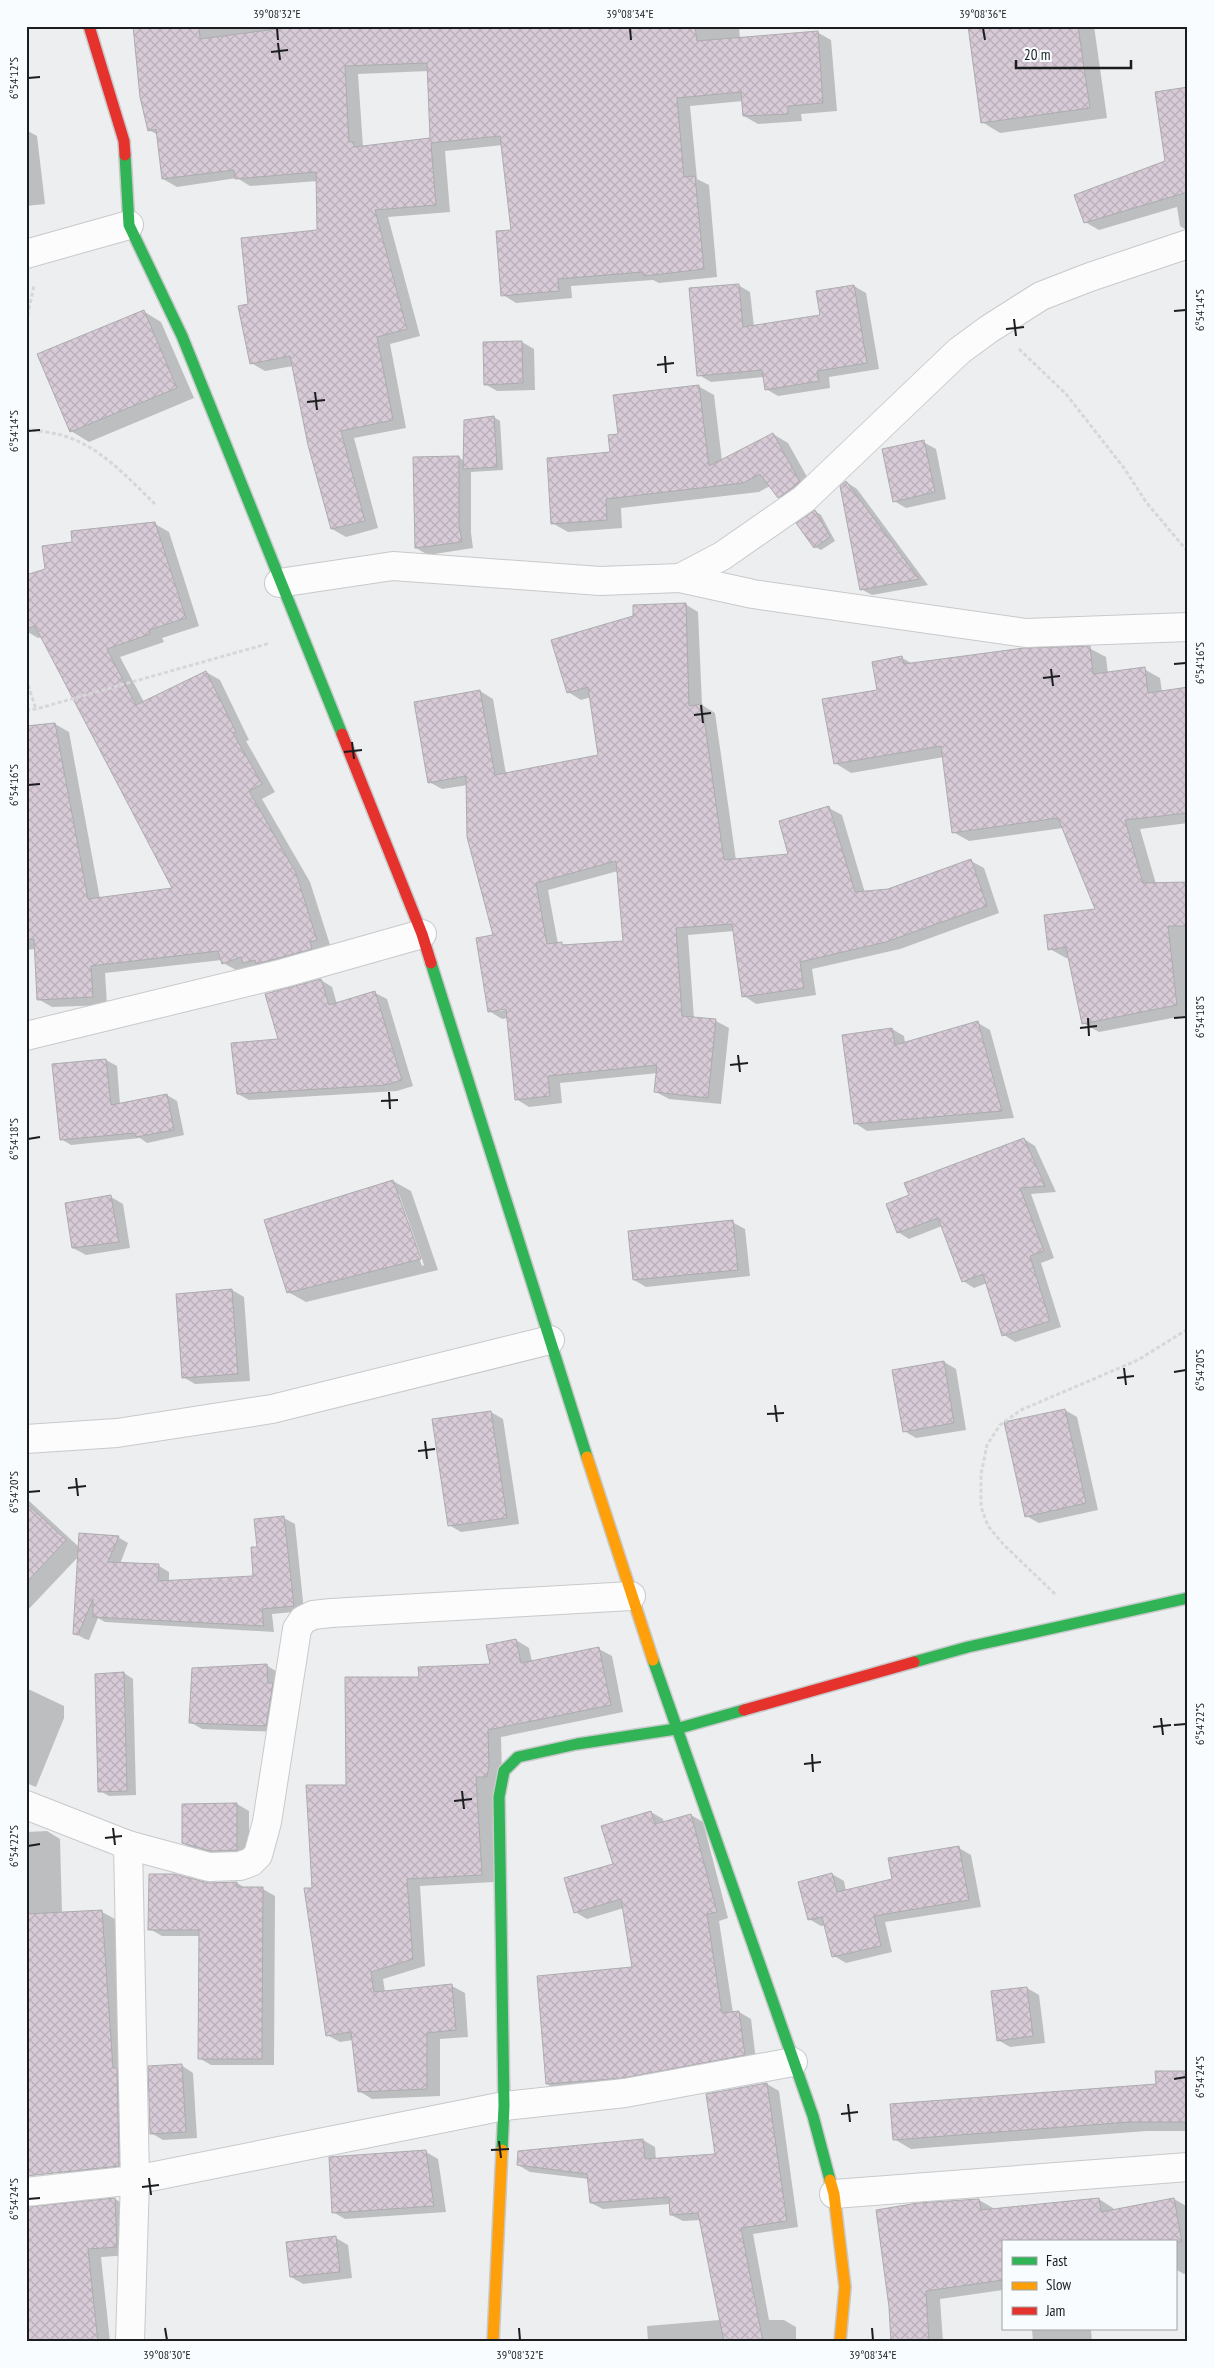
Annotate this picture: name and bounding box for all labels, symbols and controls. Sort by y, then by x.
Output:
text: 39°08'32"E [253,6,301,21]
text: 39°08'34"E [606,6,654,21]
text: 39°08'36"E [959,6,1007,21]
scale bar [1016,38,1132,70]
text: 20 m [1024,45,1050,64]
text: 6°54'12"S [6,57,21,99]
text: 6°54'14"S [1192,289,1207,331]
text: 6°54'14"S [6,410,21,452]
text: 6°54'16"S [1192,642,1207,684]
text: 6°54'16"S [6,764,21,806]
text: 6°54'18"S [1192,996,1207,1038]
text: 6°54'18"S [6,1118,21,1160]
text: 6°54'20"S [1192,1349,1207,1391]
text: 6°54'20"S [6,1471,21,1513]
text: 6°54'22"S [1192,1703,1207,1745]
text: 6°54'22"S [6,1825,21,1867]
text: 6°54'24"S [1192,2056,1207,2098]
text: 6°54'24"S [6,2178,21,2220]
legend [1002,2240,1176,2330]
text: Fast [1046,2251,1067,2270]
text: Slow [1046,2275,1071,2294]
text: Jam [1045,2301,1065,2320]
text: 39°08'30"E [143,2347,191,2362]
text: 39°08'32"E [496,2347,544,2362]
text: 39°08'34"E [849,2347,897,2362]

